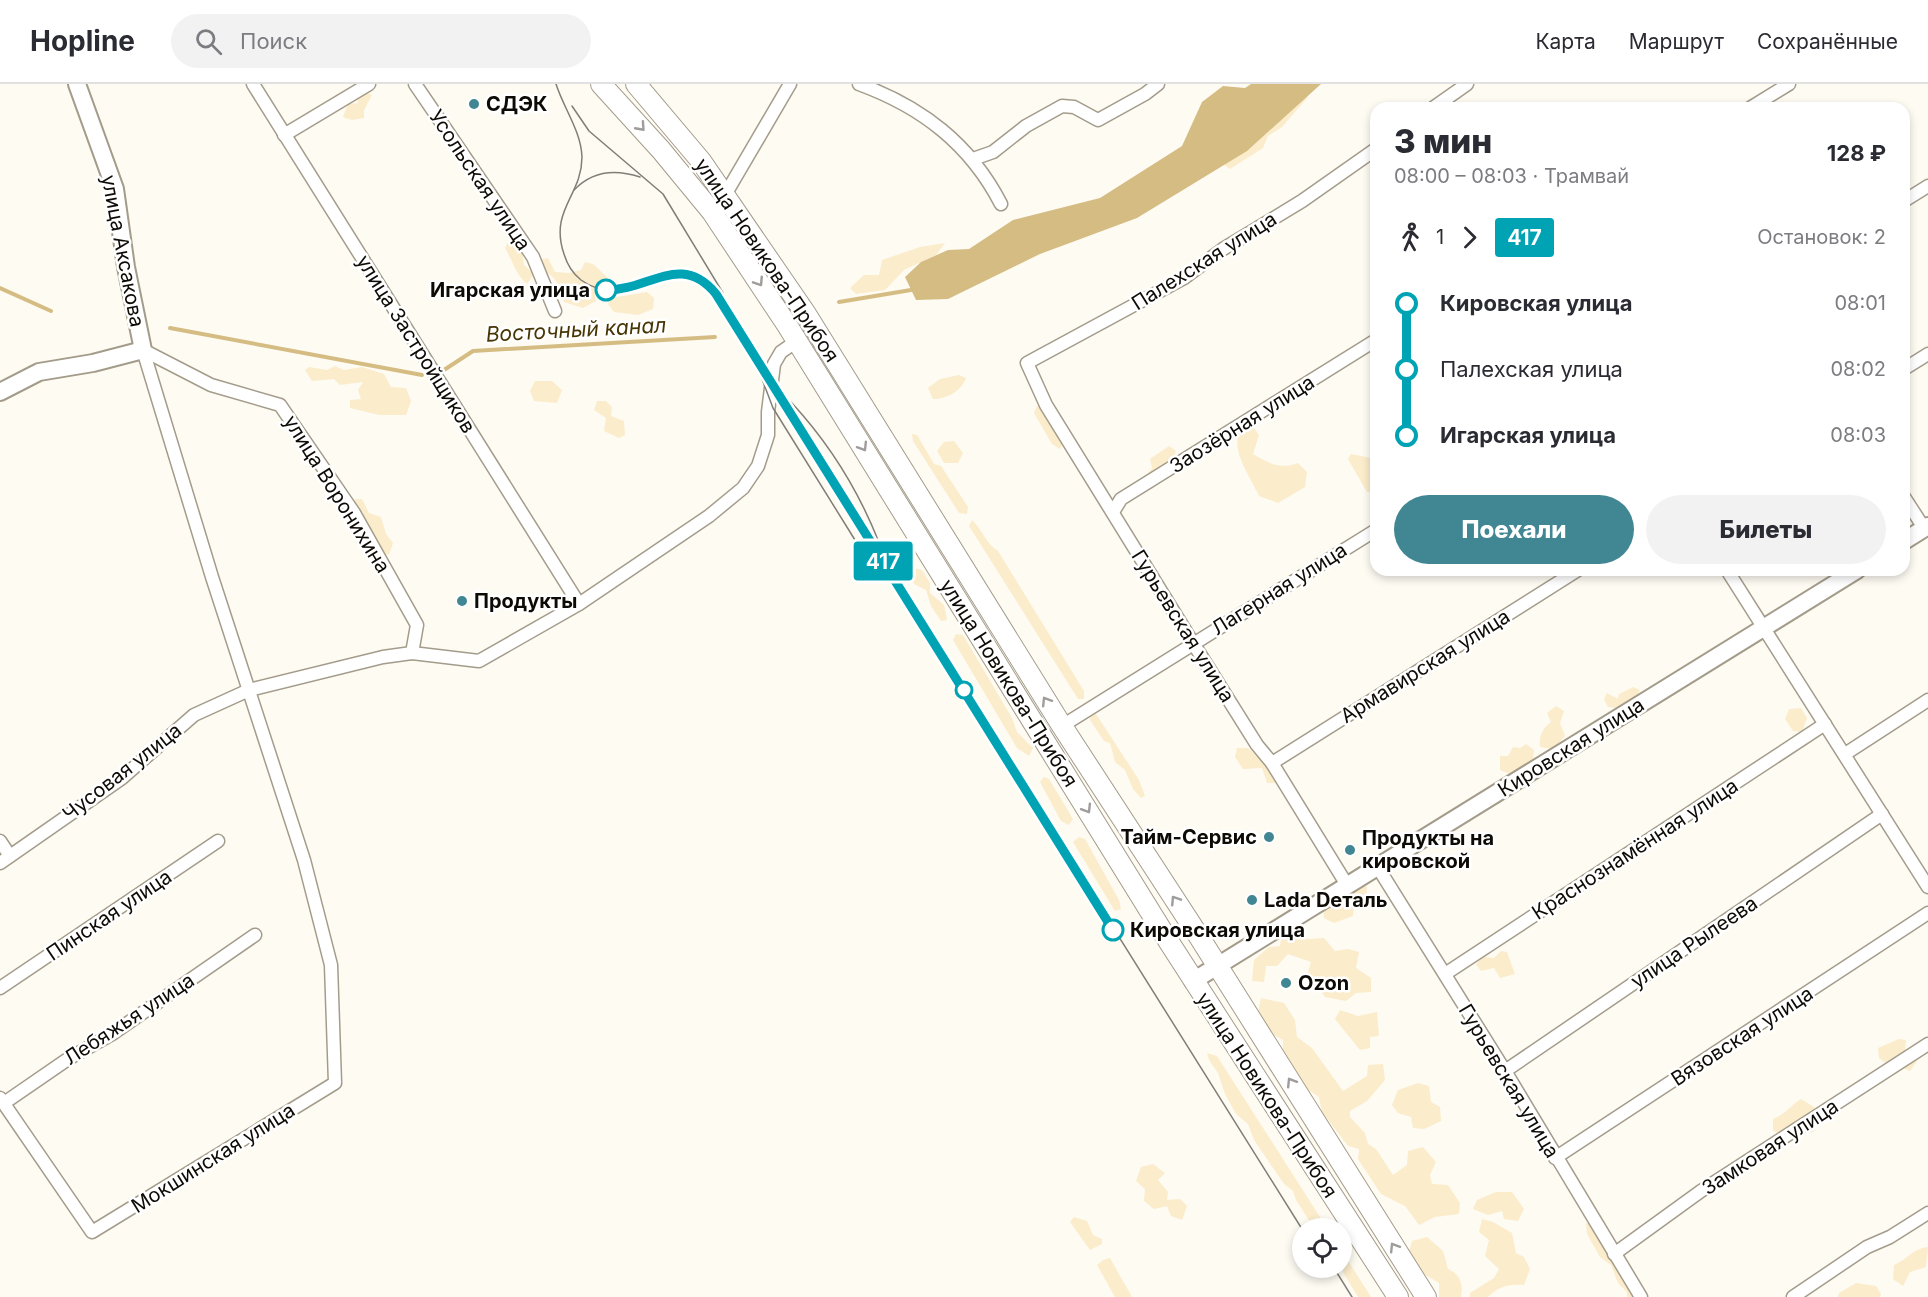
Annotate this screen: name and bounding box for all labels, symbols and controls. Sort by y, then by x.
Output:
search box [171,14,591,68]
text: Hopline [30,24,135,58]
icon: search [192,25,225,58]
text: Поиск [240,28,307,54]
text: Карта [1535,29,1596,54]
text: Маршрут [1629,29,1724,54]
text: Сохранённые [1757,29,1898,54]
place label: СДЭК [486,92,547,116]
marker: СДЭК [467,97,481,111]
street label: Усольская улица [424,105,536,255]
one-way arrow [634,120,645,131]
text: 3 мин [1394,121,1492,161]
text: 128 ₽ [1827,140,1886,166]
street label: улица Новикова-Прибоя [690,154,844,366]
text: 08:00 – 08:03 · Трамвай [1394,164,1629,188]
street label: улица Аксакова [96,173,150,329]
street label: Палехская улица [1127,207,1281,315]
icon: walk [1394,221,1427,254]
icon: forward [1453,221,1486,254]
text: 1 [1436,225,1444,249]
text: 417 [1507,225,1542,250]
text: Остановок: 2 [1757,225,1886,249]
street label: улица Застройщиков [351,251,481,437]
one-way arrow [751,275,762,286]
place label: Игарская улица [430,278,590,302]
marker: Игарская улица [595,279,617,301]
text: Кировская улица [1440,290,1633,316]
text: 08:01 [1834,291,1886,315]
water label: Восточный канал [485,312,667,347]
text: Палехская улица [1440,356,1623,382]
text: 08:02 [1830,357,1886,381]
street label: Заозёрная улица [1165,370,1319,478]
street label: улица Воронихина [279,411,395,577]
text: Игарская улица [1440,422,1616,448]
text: 08:03 [1830,423,1886,447]
one-way arrow [855,441,867,451]
button: Поехали [1394,495,1634,564]
button: Билеты [1646,495,1886,564]
street label: Лагерная улица [1207,538,1351,640]
line badge: 417 [848,542,918,580]
street label: Гурьевская улица [1126,545,1240,707]
text: 417 [866,549,900,574]
street label: улица Новикова-Прибоя [935,575,1083,791]
place label: Продукты [474,589,577,613]
marker: Продукты [455,594,469,608]
street label: Армавирская улица [1336,604,1514,728]
unlabelled marker [955,681,973,699]
street label: Кировская улица [1493,692,1649,802]
one-way arrow [1042,697,1054,707]
street label: Чусовая улица [58,718,186,826]
street label: Краснознамённая улица [1527,773,1743,925]
one-way arrow [1079,803,1091,813]
place label: Тайм-Сервис [1120,825,1257,849]
place label: Продукты на кировской [1362,826,1494,873]
marker: Тайм-Сервис [1262,830,1276,844]
marker: Продукты на кировской [1343,843,1357,857]
street label: Пинская улица [42,864,176,966]
place label: Lada Dеталь [1264,888,1388,912]
street label: улица Рылеева [1626,891,1762,993]
marker: Lada Dеталь [1245,893,1259,907]
one-way arrow [1171,896,1182,907]
place label: Кировская улица [1130,918,1305,942]
marker: Кировская улица [1102,919,1124,941]
street label: Лебяжья улица [59,968,199,1070]
place label: Ozon [1298,971,1349,995]
marker: Ozon [1279,976,1293,990]
street label: Вязовская улица [1667,981,1817,1091]
street label: улица Новикова-Прибоя [1191,988,1343,1202]
street label: Гурьевская улица [1454,1000,1564,1162]
one-way arrow [1287,1078,1298,1089]
street label: Замковая улица [1697,1094,1843,1200]
street label: Мокшинская улица [127,1098,299,1218]
map controls [1292,1218,1352,1278]
button: locate [1292,1218,1352,1278]
one-way arrow [1391,1243,1402,1254]

